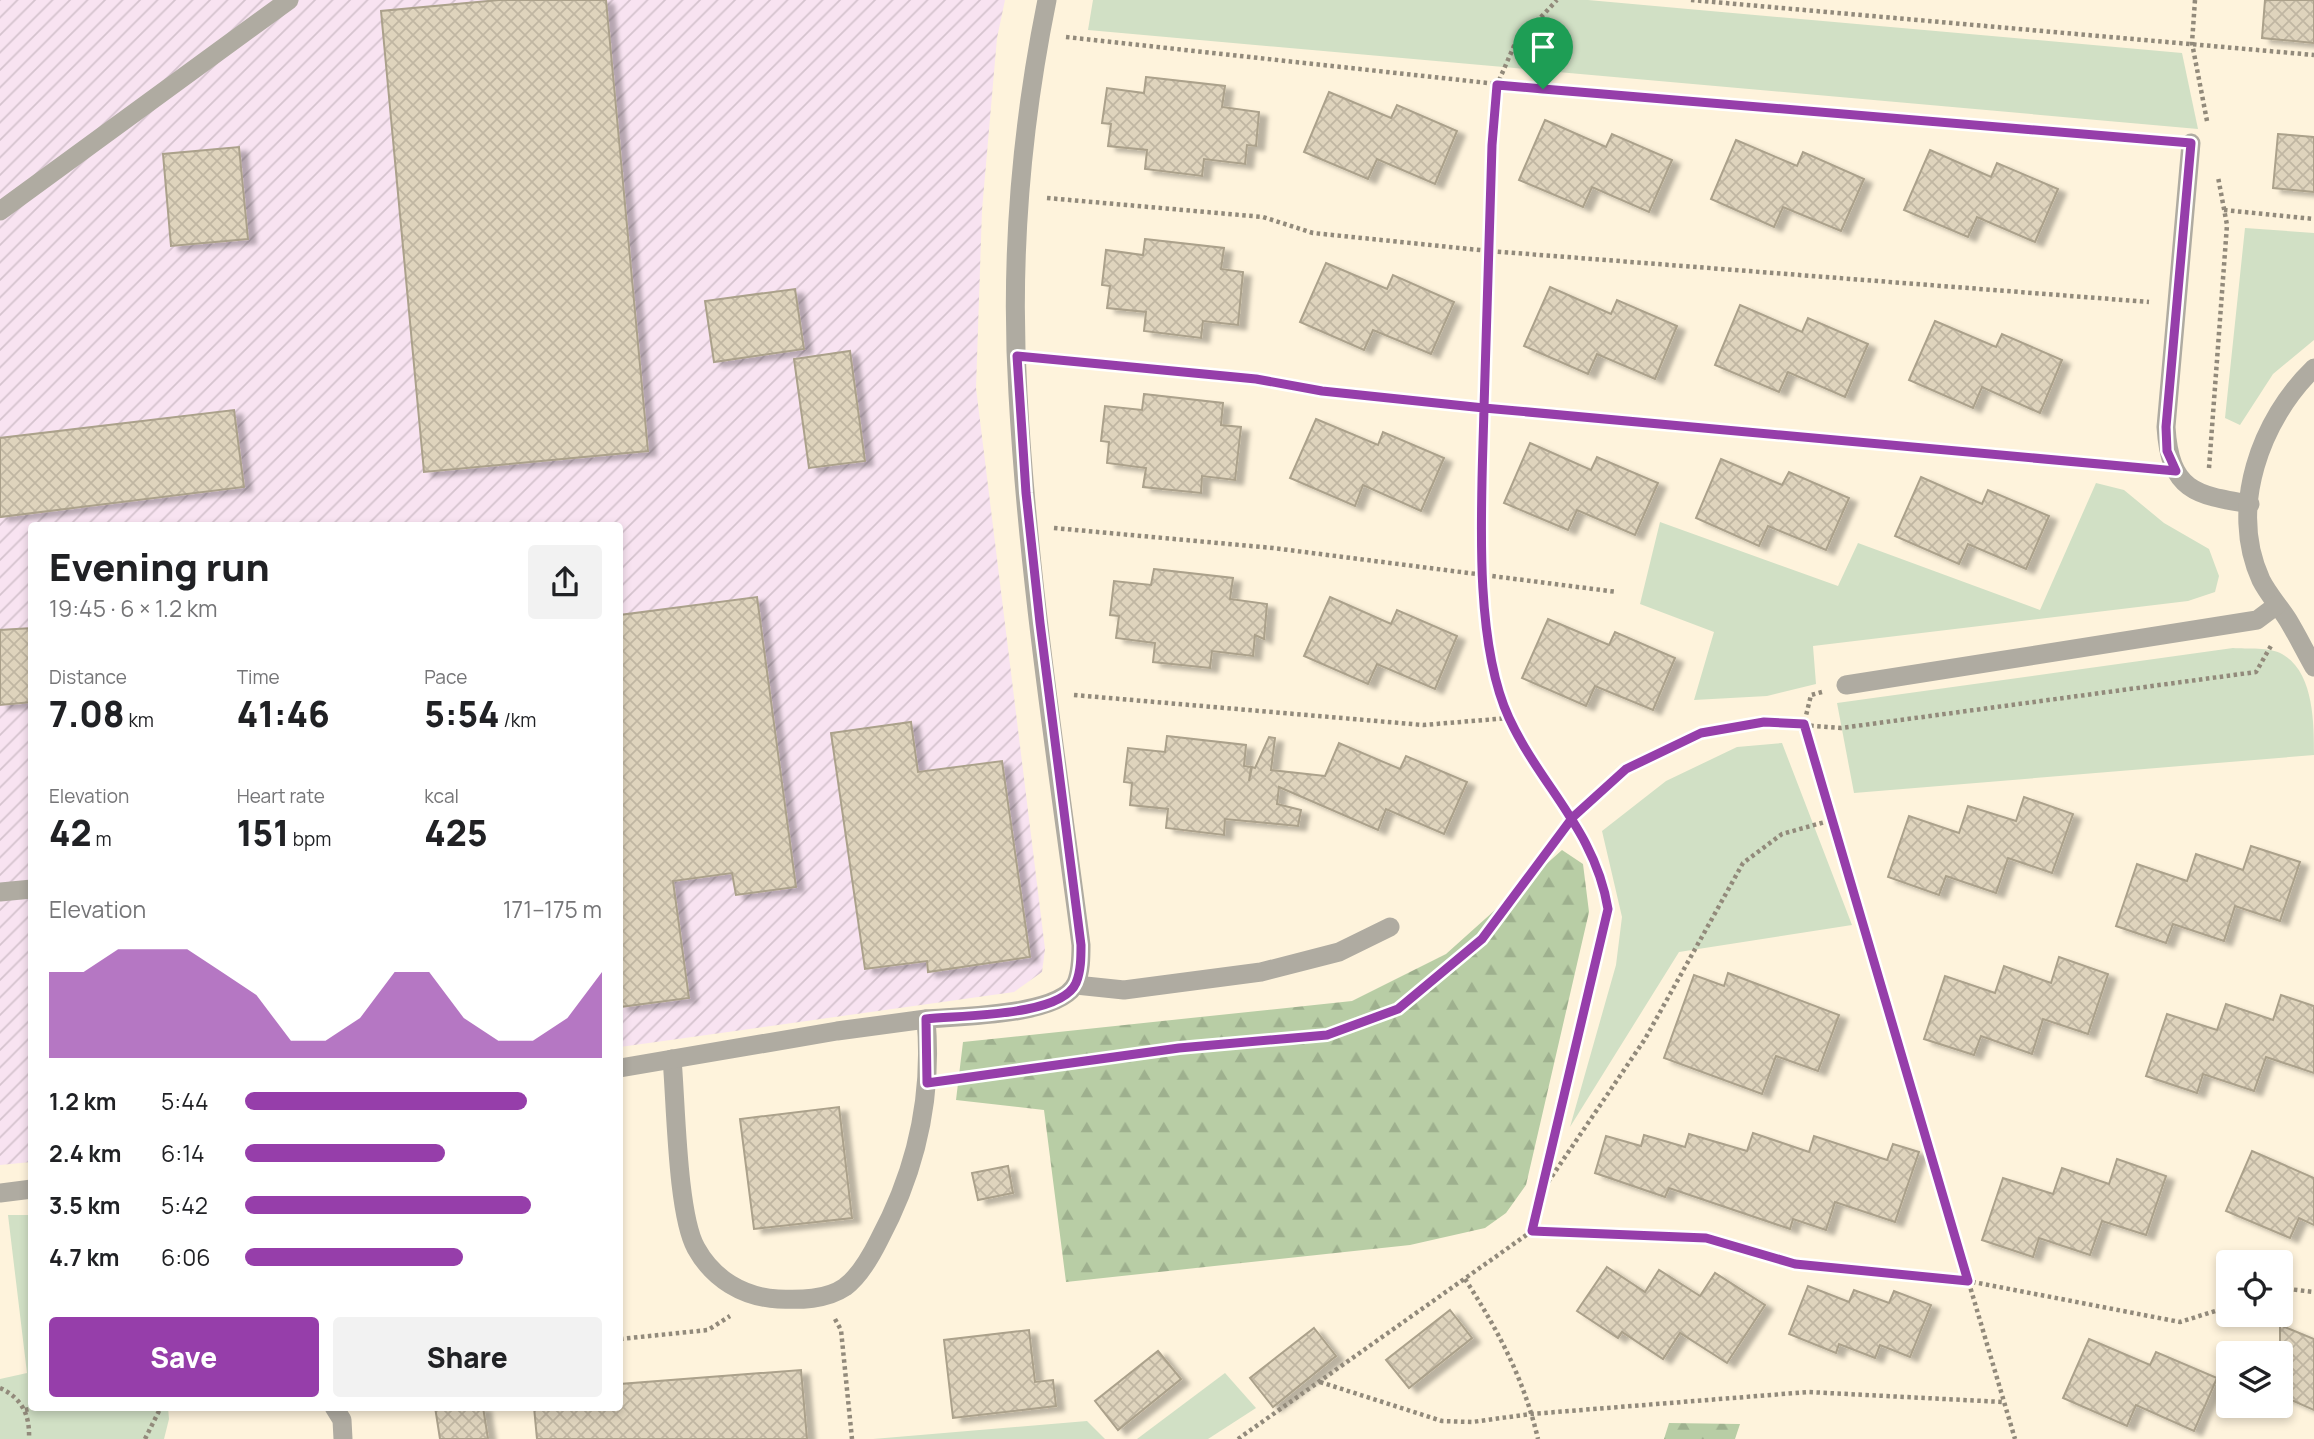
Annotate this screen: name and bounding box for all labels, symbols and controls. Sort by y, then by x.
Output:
pin [1513,17,1573,89]
icon: arrive [1524,28,1562,66]
text: Evening run [49,540,270,592]
button: share [528,545,602,619]
text: 19:45 · 6 × 1.2 km [49,592,218,624]
text: Distance [49,664,127,690]
text: Time [237,664,280,690]
text: Pace [424,664,467,690]
text: 7.08 [49,690,125,738]
text: 41:46 [237,690,330,738]
text: 5:54 [424,690,500,738]
text: km [125,707,154,733]
text: /km [500,707,536,733]
text: Elevation [49,783,129,809]
text: Heart rate [237,783,325,809]
text: kcal [424,783,459,809]
text: 42 [49,809,92,857]
text: 151 [237,809,289,857]
text: 425 [424,809,488,857]
text: m [92,826,112,852]
text: bpm [289,826,331,852]
text: Elevation [49,893,146,925]
text: 171–175 m [503,893,602,925]
text: 1.2 km [49,1085,116,1117]
text: 5:44 [161,1085,209,1117]
text: 2.4 km [49,1137,121,1169]
text: 6:14 [161,1137,205,1169]
text: 3.5 km [49,1189,120,1221]
text: 5:42 [161,1189,208,1221]
text: 4.7 km [49,1241,119,1273]
text: 6:06 [161,1241,210,1273]
map controls [2216,1250,2293,1418]
button: locate [2216,1250,2293,1327]
button: Save [49,1317,319,1397]
button: Share [333,1317,602,1397]
button: layers [2216,1341,2293,1418]

